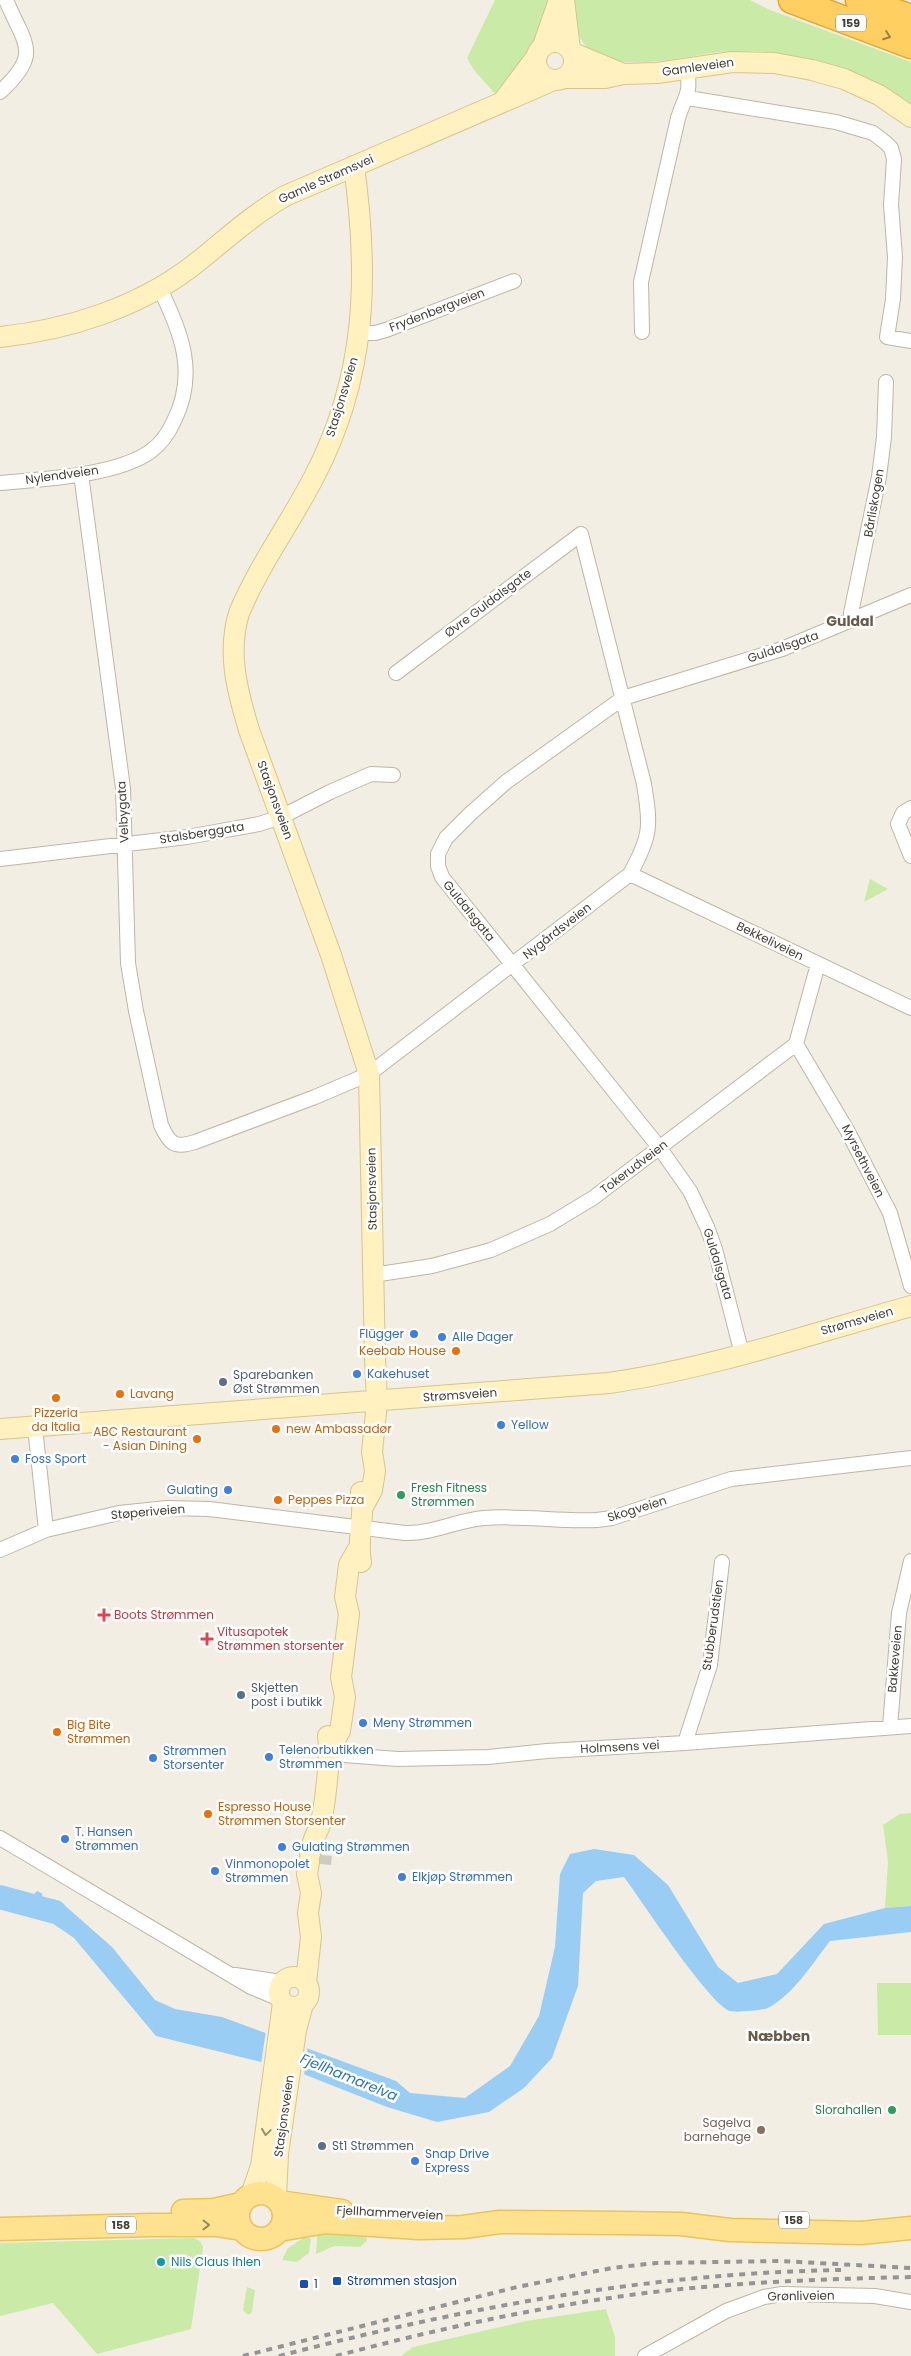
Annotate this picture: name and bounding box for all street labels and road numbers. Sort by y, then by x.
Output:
road number: 159 [836,14,866,32]
street label: Gamleveien [661,53,735,80]
street label: Gamle Strømsvei [275,150,376,207]
street label: Frydenbergveien [387,284,487,336]
street label: Stasjonsveien [321,355,362,439]
street label: Nylendveien [24,461,100,488]
street label: Bårliskogen [859,467,888,538]
street label: Øvre Guldalsgate [441,564,535,641]
street label: Guldalsgata [745,626,821,667]
street label: Stasjonsveien [253,758,298,842]
street label: Velbygata [112,781,133,843]
street label: Stalsberggata [158,817,246,848]
street label: Guldalsgata [439,877,499,945]
street label: Nygårdsveien [519,899,594,963]
street label: Bekkeliveien [734,917,807,964]
street label: Myrsethveien [838,1121,889,1200]
street label: Tokerudveien [597,1136,671,1198]
street label: Stasjonsveien [362,1148,381,1230]
street label: Guldalsgata [700,1226,737,1302]
street label: Strømsveien [819,1302,895,1339]
street label: Strømsveien [422,1383,498,1406]
street label: Skogveien [605,1491,669,1526]
street label: Støperiveien [110,1500,186,1523]
street label: Stubberudstien [698,1578,727,1672]
street label: Bakkeveien [883,1625,906,1693]
street label: Holmsens vei [580,1736,660,1757]
street label: Stasjonsveien [269,2074,298,2158]
street label: Fjellhammerveien [336,2201,444,2224]
road number: 158 [779,2212,809,2228]
road number: 158 [106,2216,136,2234]
street label: Grønliveien [767,2286,835,2305]

